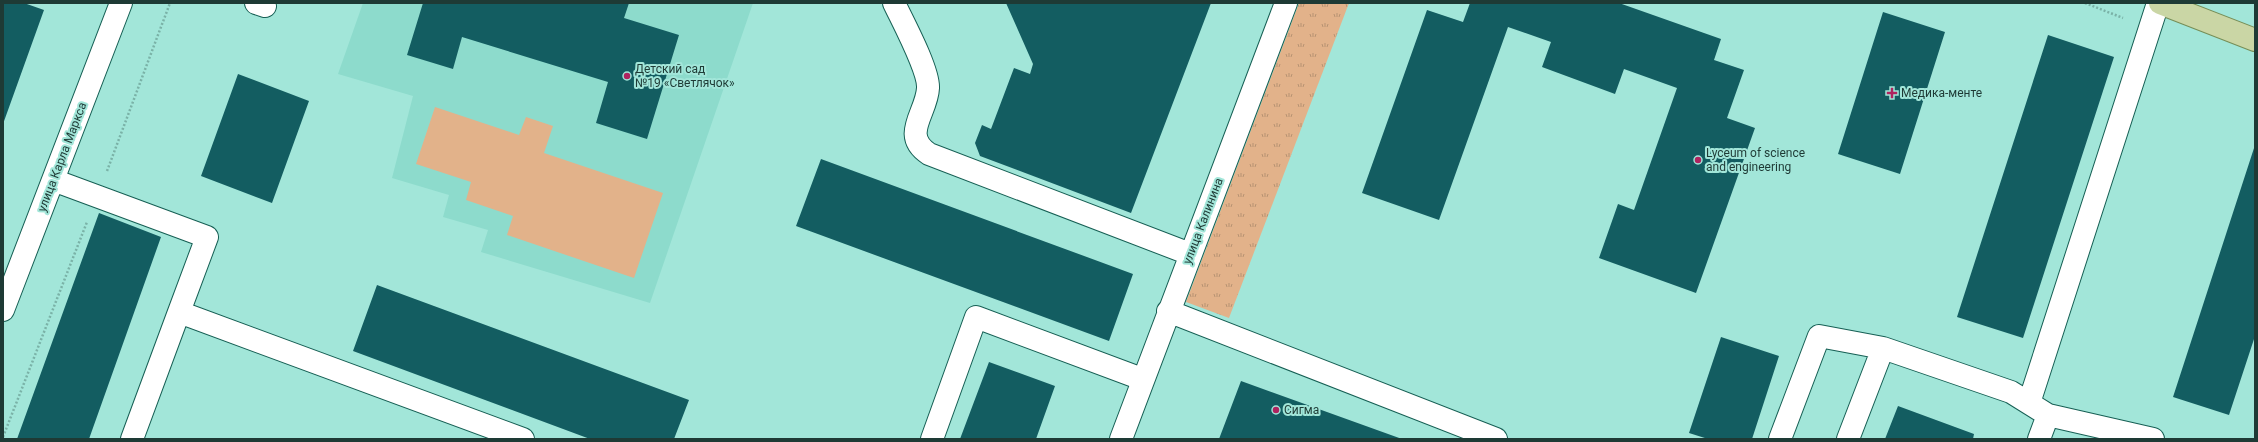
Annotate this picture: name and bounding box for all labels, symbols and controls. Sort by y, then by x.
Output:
place label: Детский сад №19 «Светлячок» [635,62,735,90]
marker: Детский сад №19 «Светлячок» [622,71,632,81]
place label: Медика-менте [1901,86,1982,100]
marker: Медика-менте [1886,87,1898,99]
street label: улица Карла Маркса [35,100,89,214]
place label: Lyceum of science and engineering [1706,146,1805,174]
marker: Lyceum of science and engineering [1693,155,1703,165]
street label: улица Калинина [1180,176,1226,266]
place label: Сигма [1284,403,1319,417]
marker: Сигма [1271,405,1281,415]

